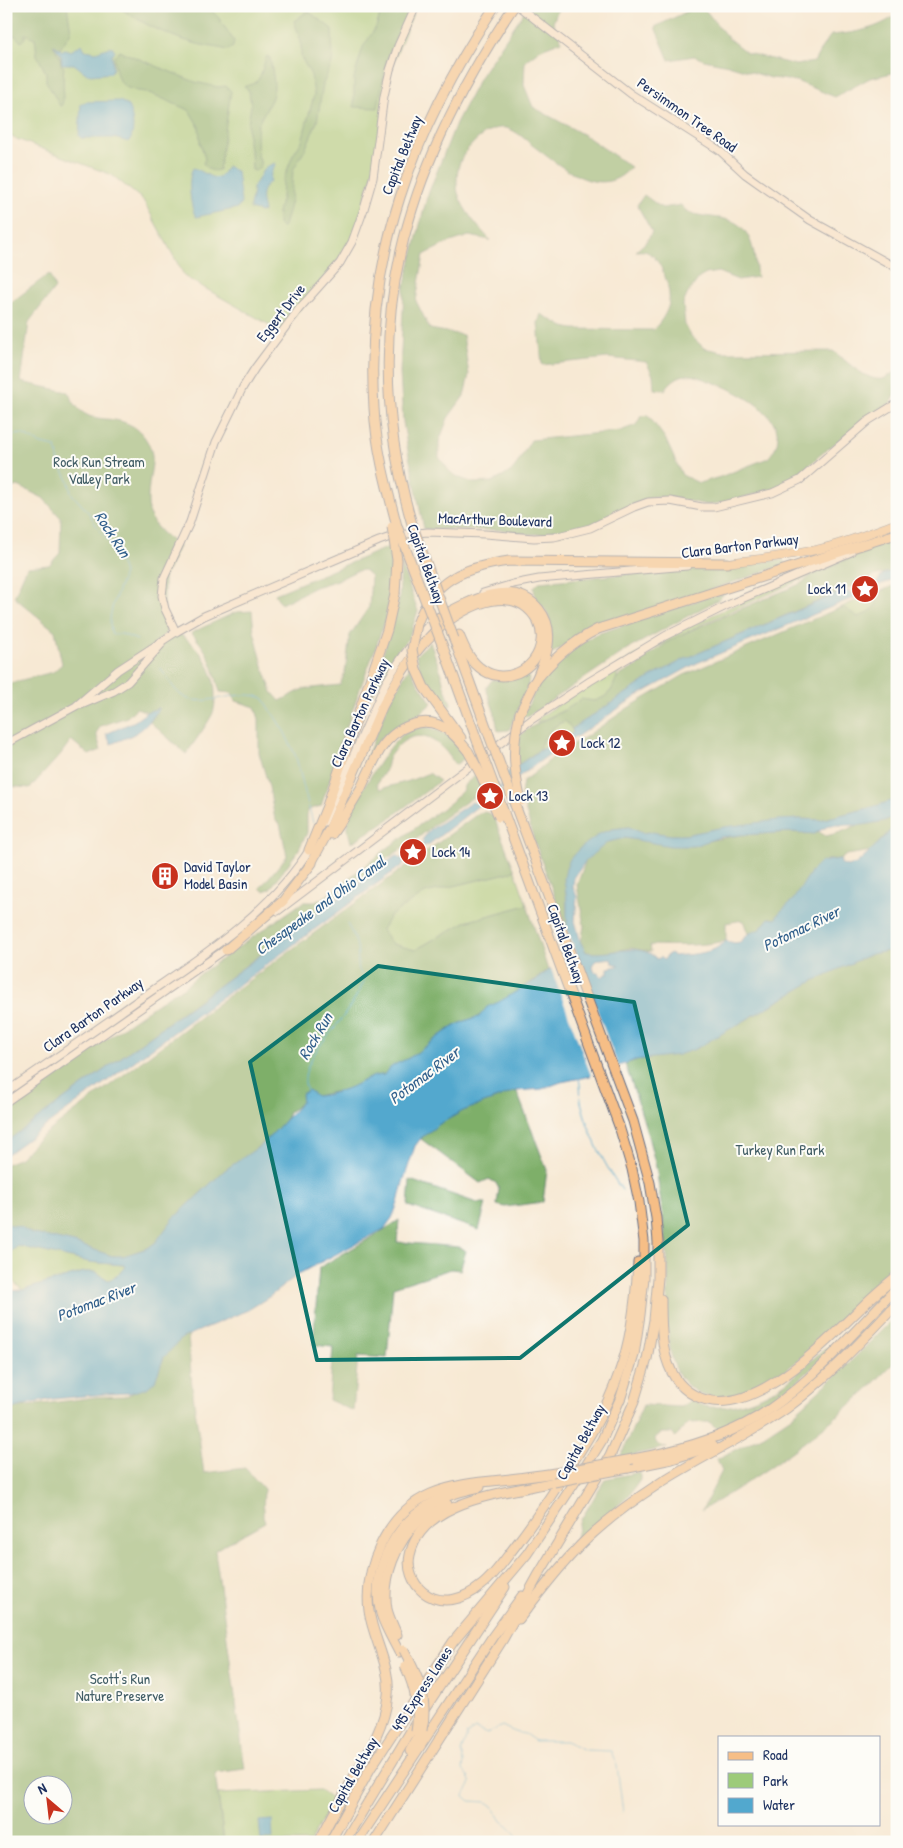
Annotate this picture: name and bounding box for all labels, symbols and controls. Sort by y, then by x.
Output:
street label: Persimmon Tree Road [633,72,742,157]
street label: Capital Beltway [376,112,427,198]
street label: Eggert Drive [251,279,310,346]
park label: Rock Run Stream Valley Park [53,451,145,489]
water label: Rock Run [90,507,137,563]
street label: MacArthur Boulevard [438,507,552,532]
street label: Capital Beltway [402,521,451,607]
street label: Clara Barton Parkway [680,528,800,563]
place icon: Lock 11 [850,574,880,604]
place label: Lock 11 [808,578,846,599]
street label: Clara Barton Parkway [325,655,394,771]
place icon: Lock 12 [547,728,577,758]
place label: Lock 12 [581,732,621,753]
place icon: Lock 13 [475,781,505,811]
place label: Lock 13 [509,785,549,806]
place icon: Lock 14 [398,837,428,867]
place label: Lock 14 [432,841,471,862]
water label: Chesapeake and Ohio Canal [250,850,390,960]
place label: David Taylor Model Basin [184,856,251,894]
building icon: David Taylor Model Basin [150,861,180,891]
water label: Potomac River [759,899,845,956]
street label: Capital Beltway [542,901,591,987]
street label: Clara Barton Parkway [38,972,147,1057]
water label: Rock Run [292,1007,339,1064]
water label: Potomac River [384,1040,465,1109]
park label: Turkey Run Park [736,1139,824,1160]
water label: Potomac River [53,1275,140,1326]
street label: Capital Beltway [551,1400,610,1484]
street label: 495 Express Lanes [386,1642,457,1735]
park label: Scott's Run Nature Preserve [76,1668,164,1706]
street label: Capital Beltway [322,1733,383,1816]
legend [718,1736,880,1826]
text: Road [763,1744,788,1765]
text: Park [763,1770,788,1791]
north arrow [22,1776,72,1826]
text: N [34,1778,50,1798]
text: Water [763,1794,795,1815]

